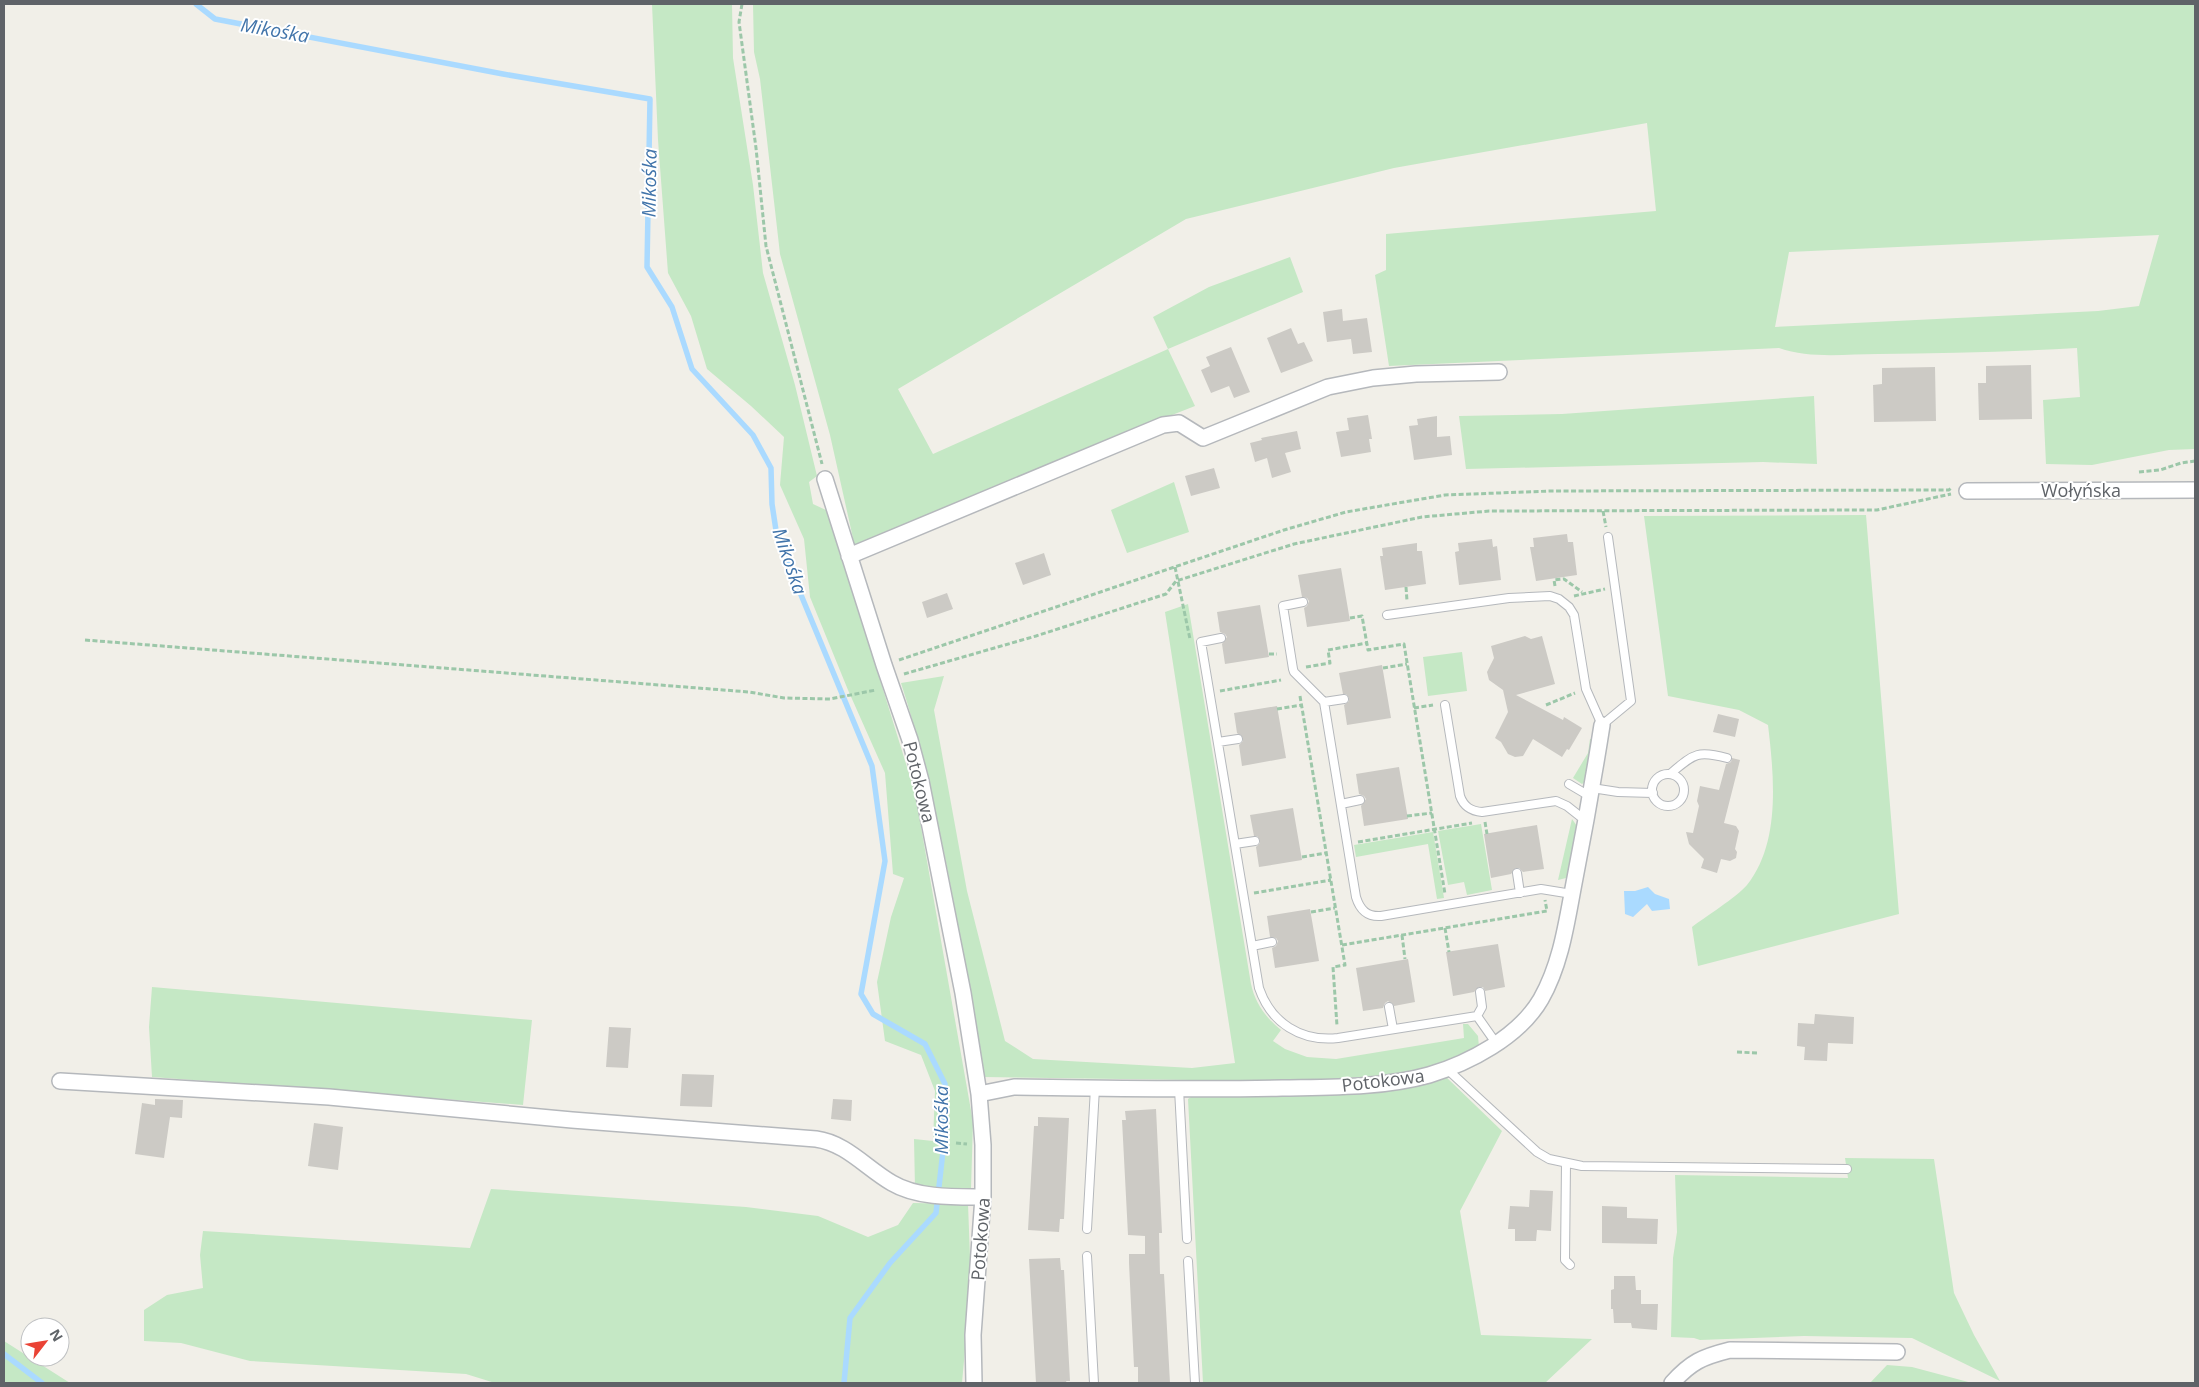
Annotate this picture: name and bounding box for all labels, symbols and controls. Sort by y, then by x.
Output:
water label: Mikośka [239,11,311,49]
water label: Mikośka [635,148,663,218]
street label: Wołyńska [2041,478,2121,502]
water label: Mikośka [766,524,814,598]
street label: Potokowa [898,739,942,825]
street label: Potokowa [1340,1063,1426,1097]
water label: Mikośka [928,1085,954,1154]
street label: Potokowa [965,1197,995,1281]
north arrow [20,1317,70,1367]
text: N [45,1325,68,1345]

